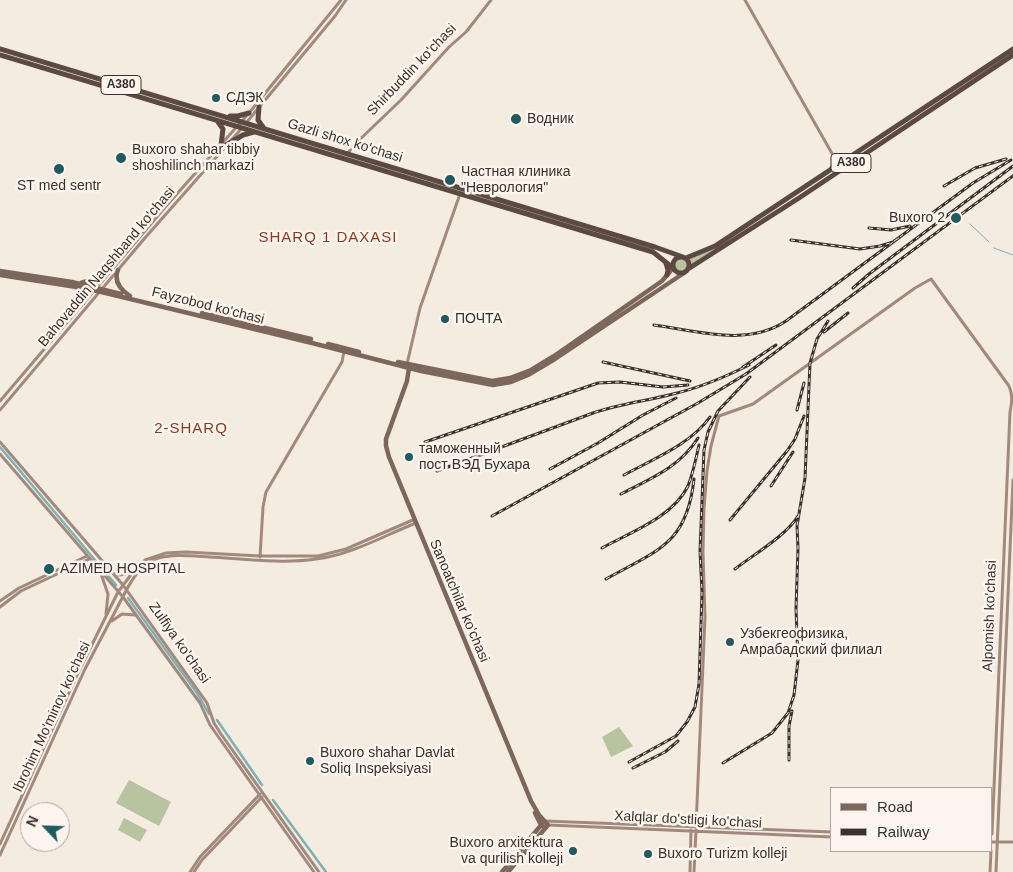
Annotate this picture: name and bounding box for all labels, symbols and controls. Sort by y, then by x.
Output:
street label: Shirbuddin ko'chasi [364,21,460,119]
road number: A380 [101,76,141,94]
place label: СДЭК [226,90,264,106]
marker: СДЭК [210,92,222,104]
place label: Водник [527,111,574,127]
marker: Водник [509,112,523,126]
street label: Gazli shox ko'chasi [285,116,405,166]
place label: Buxoro shahar tibbiy shoshilinch markazi [132,142,260,174]
marker: Buxoro shahar tibbiy shoshilinch markazi [114,151,128,165]
road number: A380 [831,154,871,172]
marker: ST med sentr [52,162,66,176]
place label: Частная клиника "Неврология" [461,164,571,196]
marker: Частная клиника "Неврология" [443,173,457,187]
place label: ST med sentr [17,178,101,194]
street label: Bahovaddin Naqshband ko'chasi [35,184,179,350]
place label: Buxoro 2 [889,210,945,226]
marker: Buxoro 2 [949,211,963,225]
district label: SHARQ 1 DAXASI [257,229,399,247]
street label: Fayzobod ko'chasi [150,284,266,328]
place label: ПОЧТА [455,311,502,327]
marker: ПОЧТА [439,313,451,325]
district label: 2-SHARQ [153,420,229,438]
place label: таможенный пост ВЭД Бухара [419,441,530,474]
marker: таможенный пост ВЭД Бухара [403,451,415,463]
street label: Sanoatchilar ko'chasi [426,537,492,665]
street label: Alpomish ko'chasi [980,560,1000,672]
place label: AZIMED HOSPITAL [60,561,185,577]
marker: AZIMED HOSPITAL [42,562,56,576]
street label: Zulfiya ko'chasi [145,599,213,687]
place label: Узбекгеофизика, Амрабадский филиал [740,626,882,658]
marker: Узбекгеофизика, Амрабадский филиал [724,636,736,648]
street label: Ibrohim Mo'minov ko'chasi [10,639,94,795]
place label: Buxoro shahar Davlat Soliq Inspeksiyasi [320,745,455,778]
marker: Buxoro shahar Davlat Soliq Inspeksiyasi [304,755,316,767]
legend [830,787,993,852]
text: Road [877,798,913,815]
north arrow [20,802,70,852]
street label: Xalqlar do'stligi ko'chasi [614,808,762,832]
text: N [23,813,42,829]
text: Railway [877,823,930,840]
place label: Buxoro arxitektura va qurilish kolleji [449,835,563,868]
marker: Buxoro arxitektura va qurilish kolleji [567,845,579,857]
place label: Buxoro Turizm kolleji [658,846,787,862]
marker: Buxoro Turizm kolleji [642,848,654,860]

